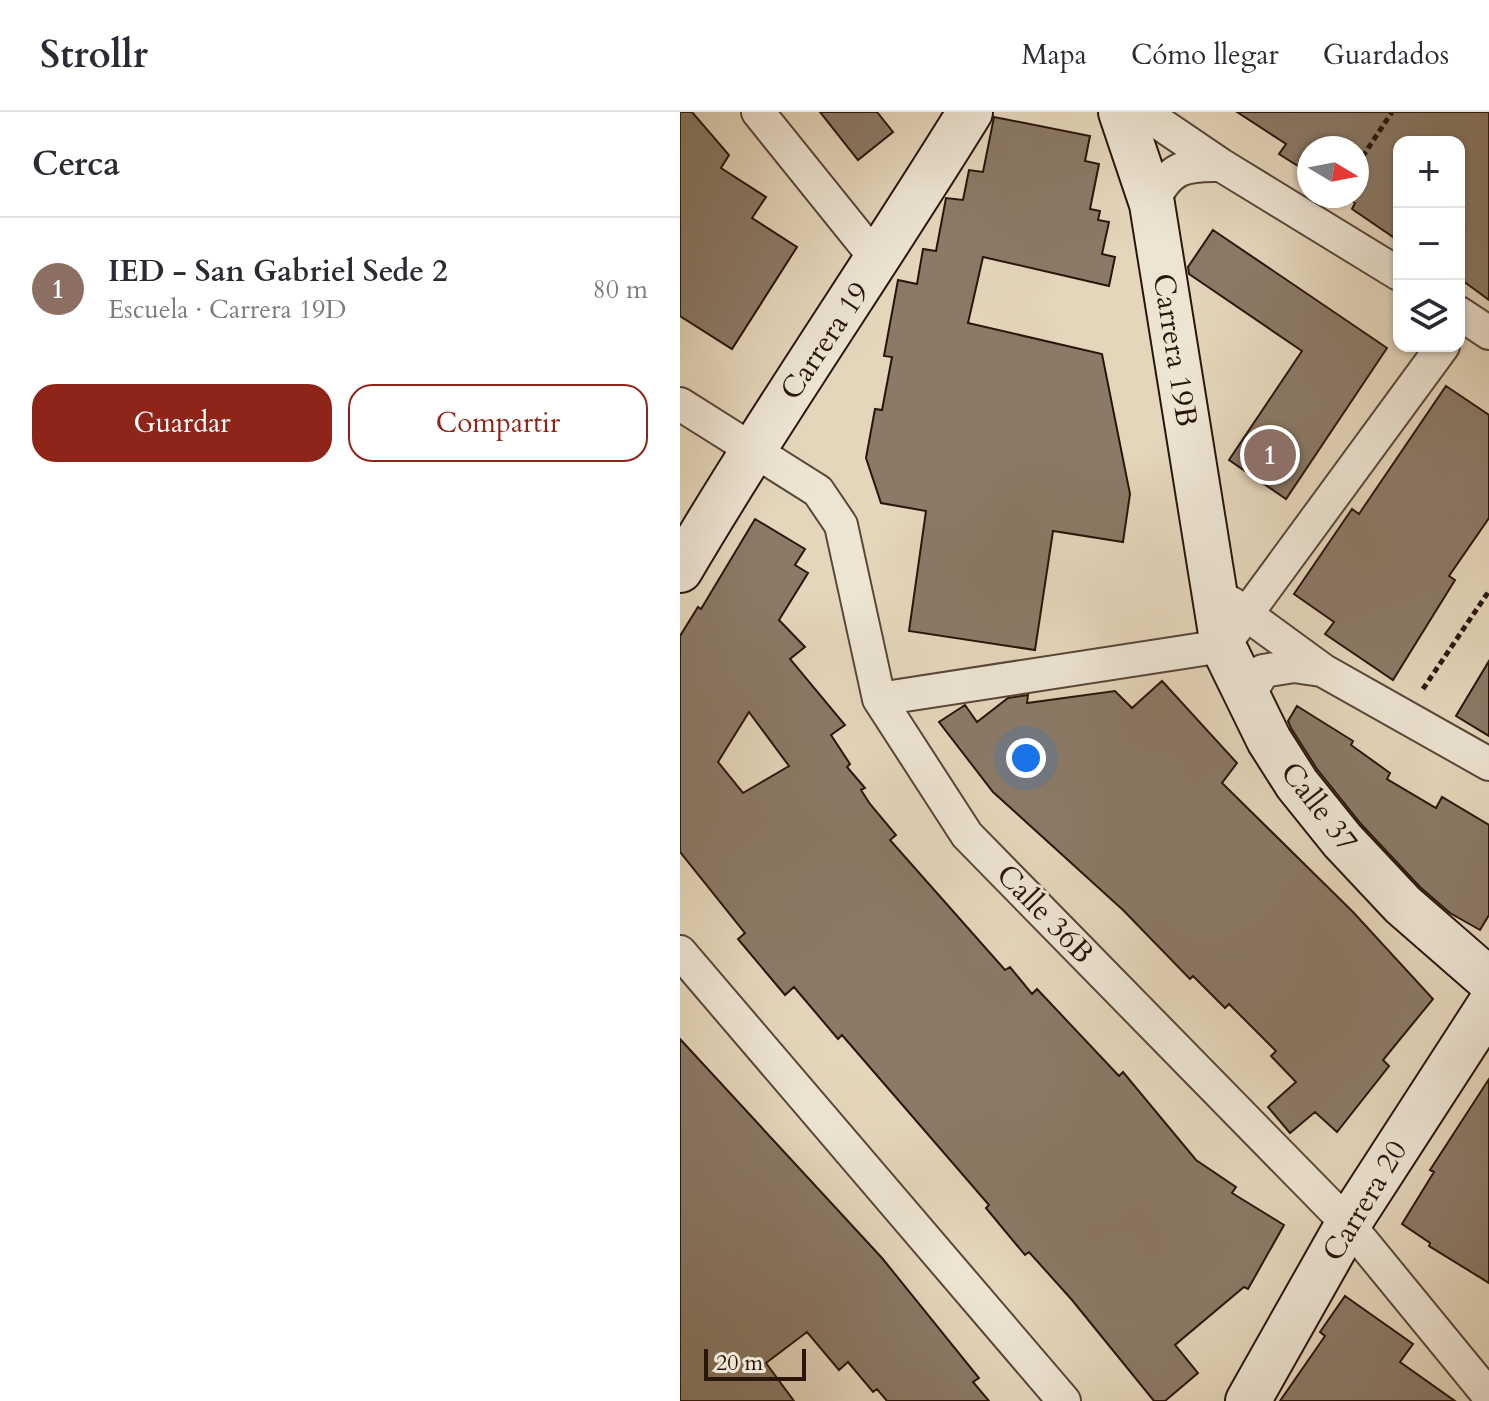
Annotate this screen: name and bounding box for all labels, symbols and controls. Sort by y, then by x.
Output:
text: Strollr [40,29,148,81]
text: Mapa [1021,36,1087,74]
text: Cómo llegar [1131,36,1279,74]
text: Guardados [1323,36,1449,74]
north arrow [1297,136,1369,208]
map controls [1393,136,1465,352]
button: + [1393,136,1465,208]
text: Cerca [32,141,120,187]
button: − [1393,208,1465,280]
text: IED - San Gabriel Sede 2 [108,251,448,292]
street label: Carrera 19B [1143,270,1207,430]
text: 1 [51,272,65,307]
text: 80 m [592,272,648,307]
street label: Carrera 19 [771,274,879,408]
button: layers [1393,280,1465,352]
text: Escuela · Carrera 19D [108,292,346,327]
button: Guardar [32,384,332,462]
button: Compartir [348,384,648,462]
pin: 1 [1244,425,1296,485]
your location [1006,738,1046,778]
street label: Calle 37 [1271,754,1367,860]
street label: Calle 36B [987,855,1103,973]
street label: Carrera 20 [1313,1133,1417,1269]
scale bar [704,1345,806,1381]
text: 20 m [716,1348,763,1378]

